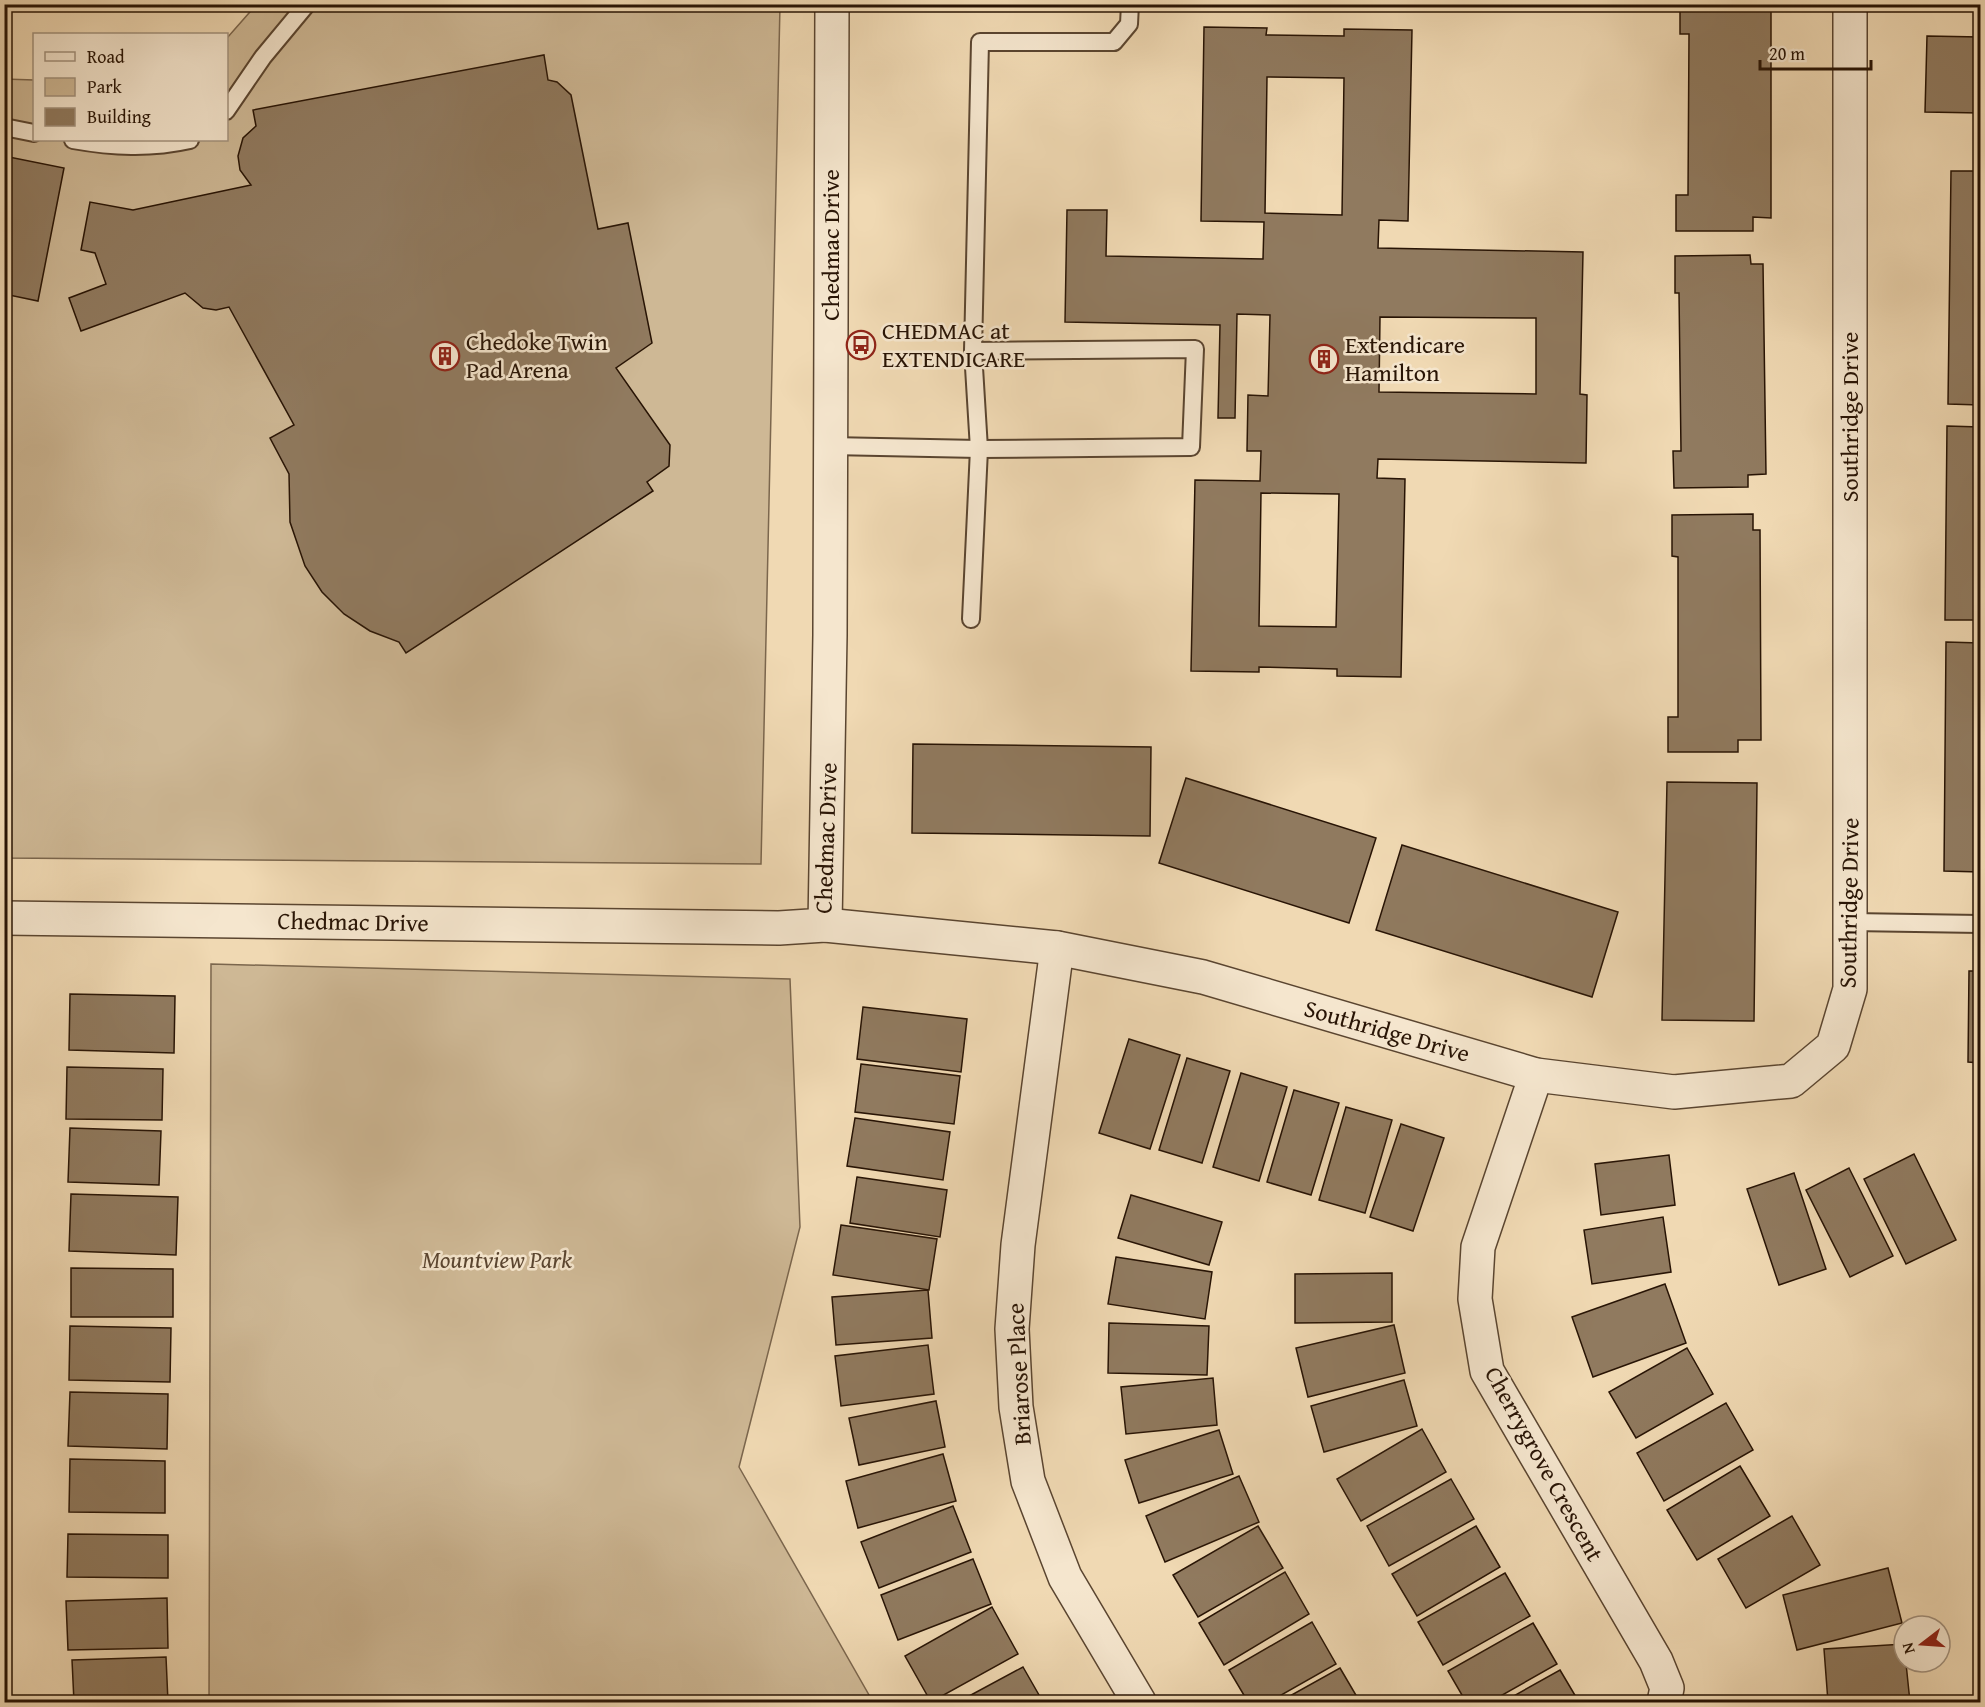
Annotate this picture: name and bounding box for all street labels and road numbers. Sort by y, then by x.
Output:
street label: Chedmac Drive [813,169,848,321]
street label: Southridge Drive [1832,332,1867,502]
street label: Chedmac Drive [805,762,846,914]
street label: Southridge Drive [1830,817,1867,989]
street label: Chedmac Drive [277,903,429,940]
street label: Southridge Drive [1300,990,1474,1071]
street label: Briarose Place [997,1302,1040,1446]
street label: Cherrygrove Crescent [1476,1360,1613,1568]

